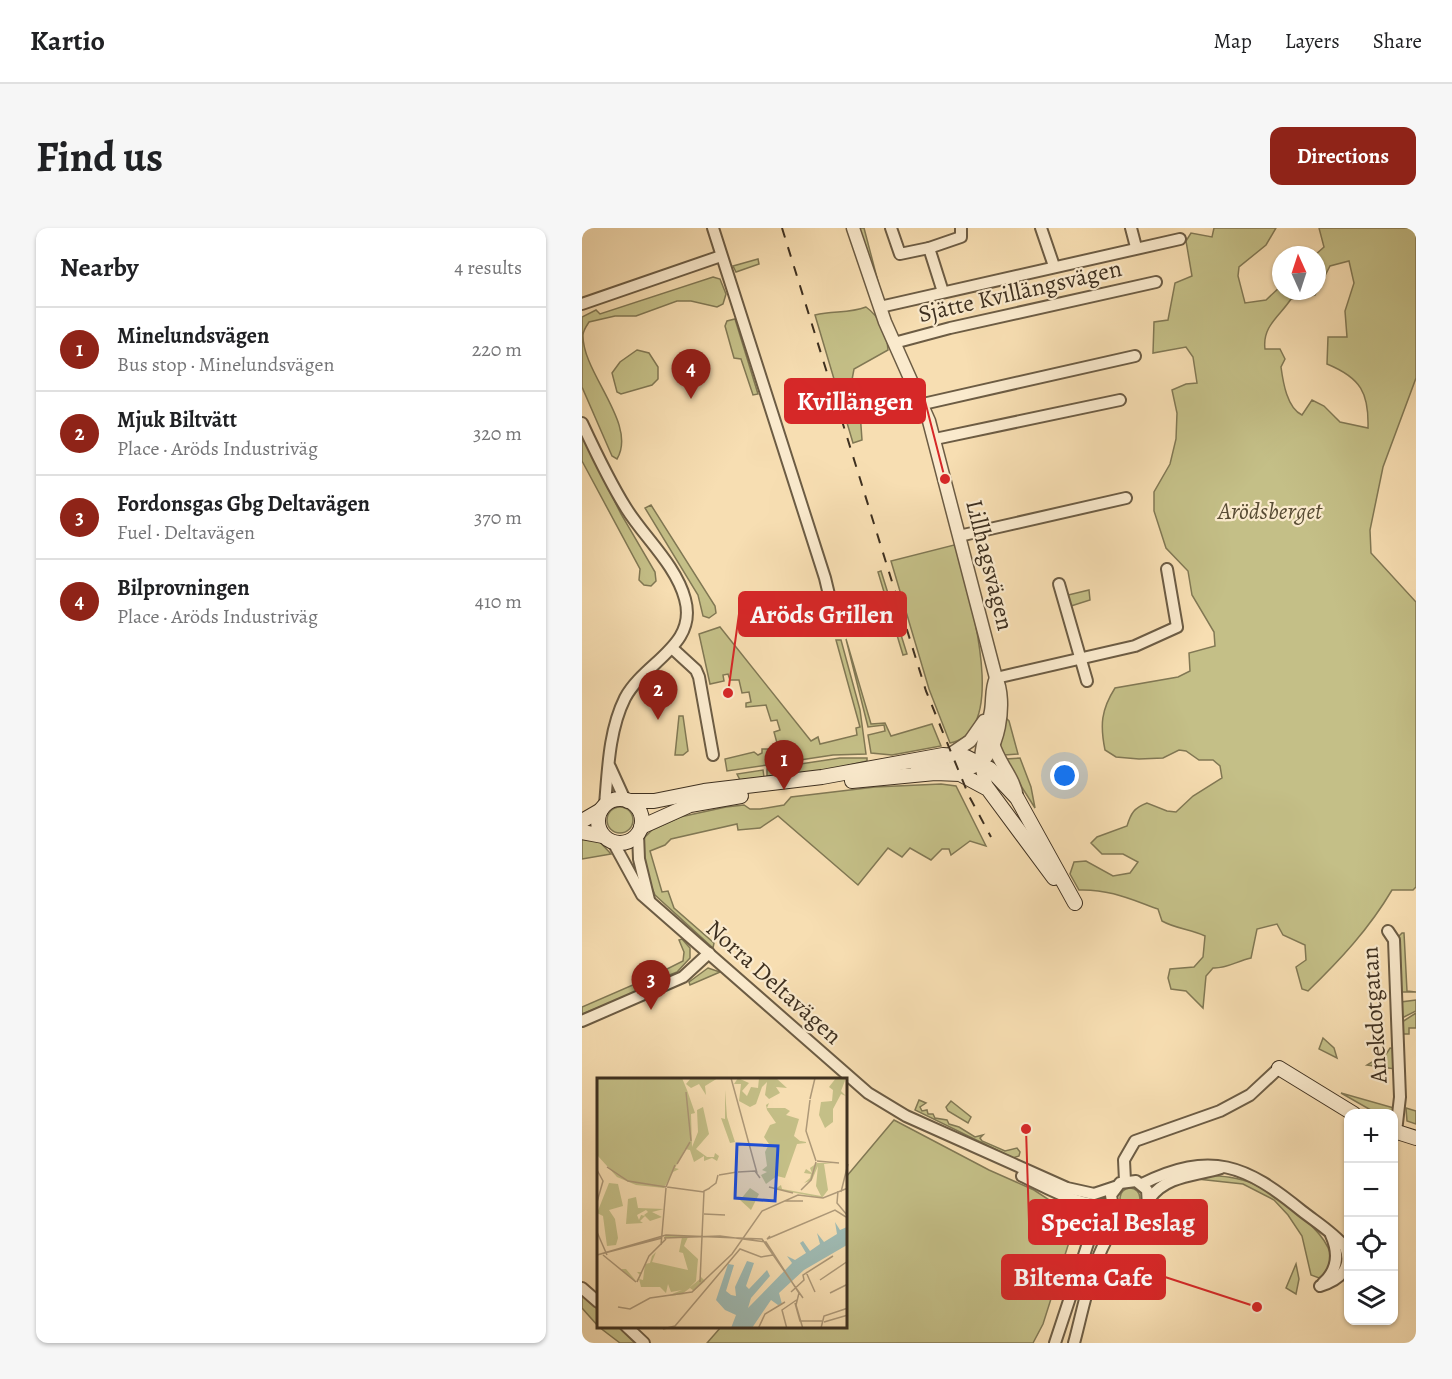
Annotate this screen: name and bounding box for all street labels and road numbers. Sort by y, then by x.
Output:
street label: Sjätte Kvillängsvägen [915,252,1125,330]
street label: Lillhagsvägen [958,496,1022,634]
street label: Norra Deltavägen [699,912,849,1052]
street label: Anekdotgatan [1353,946,1395,1085]

